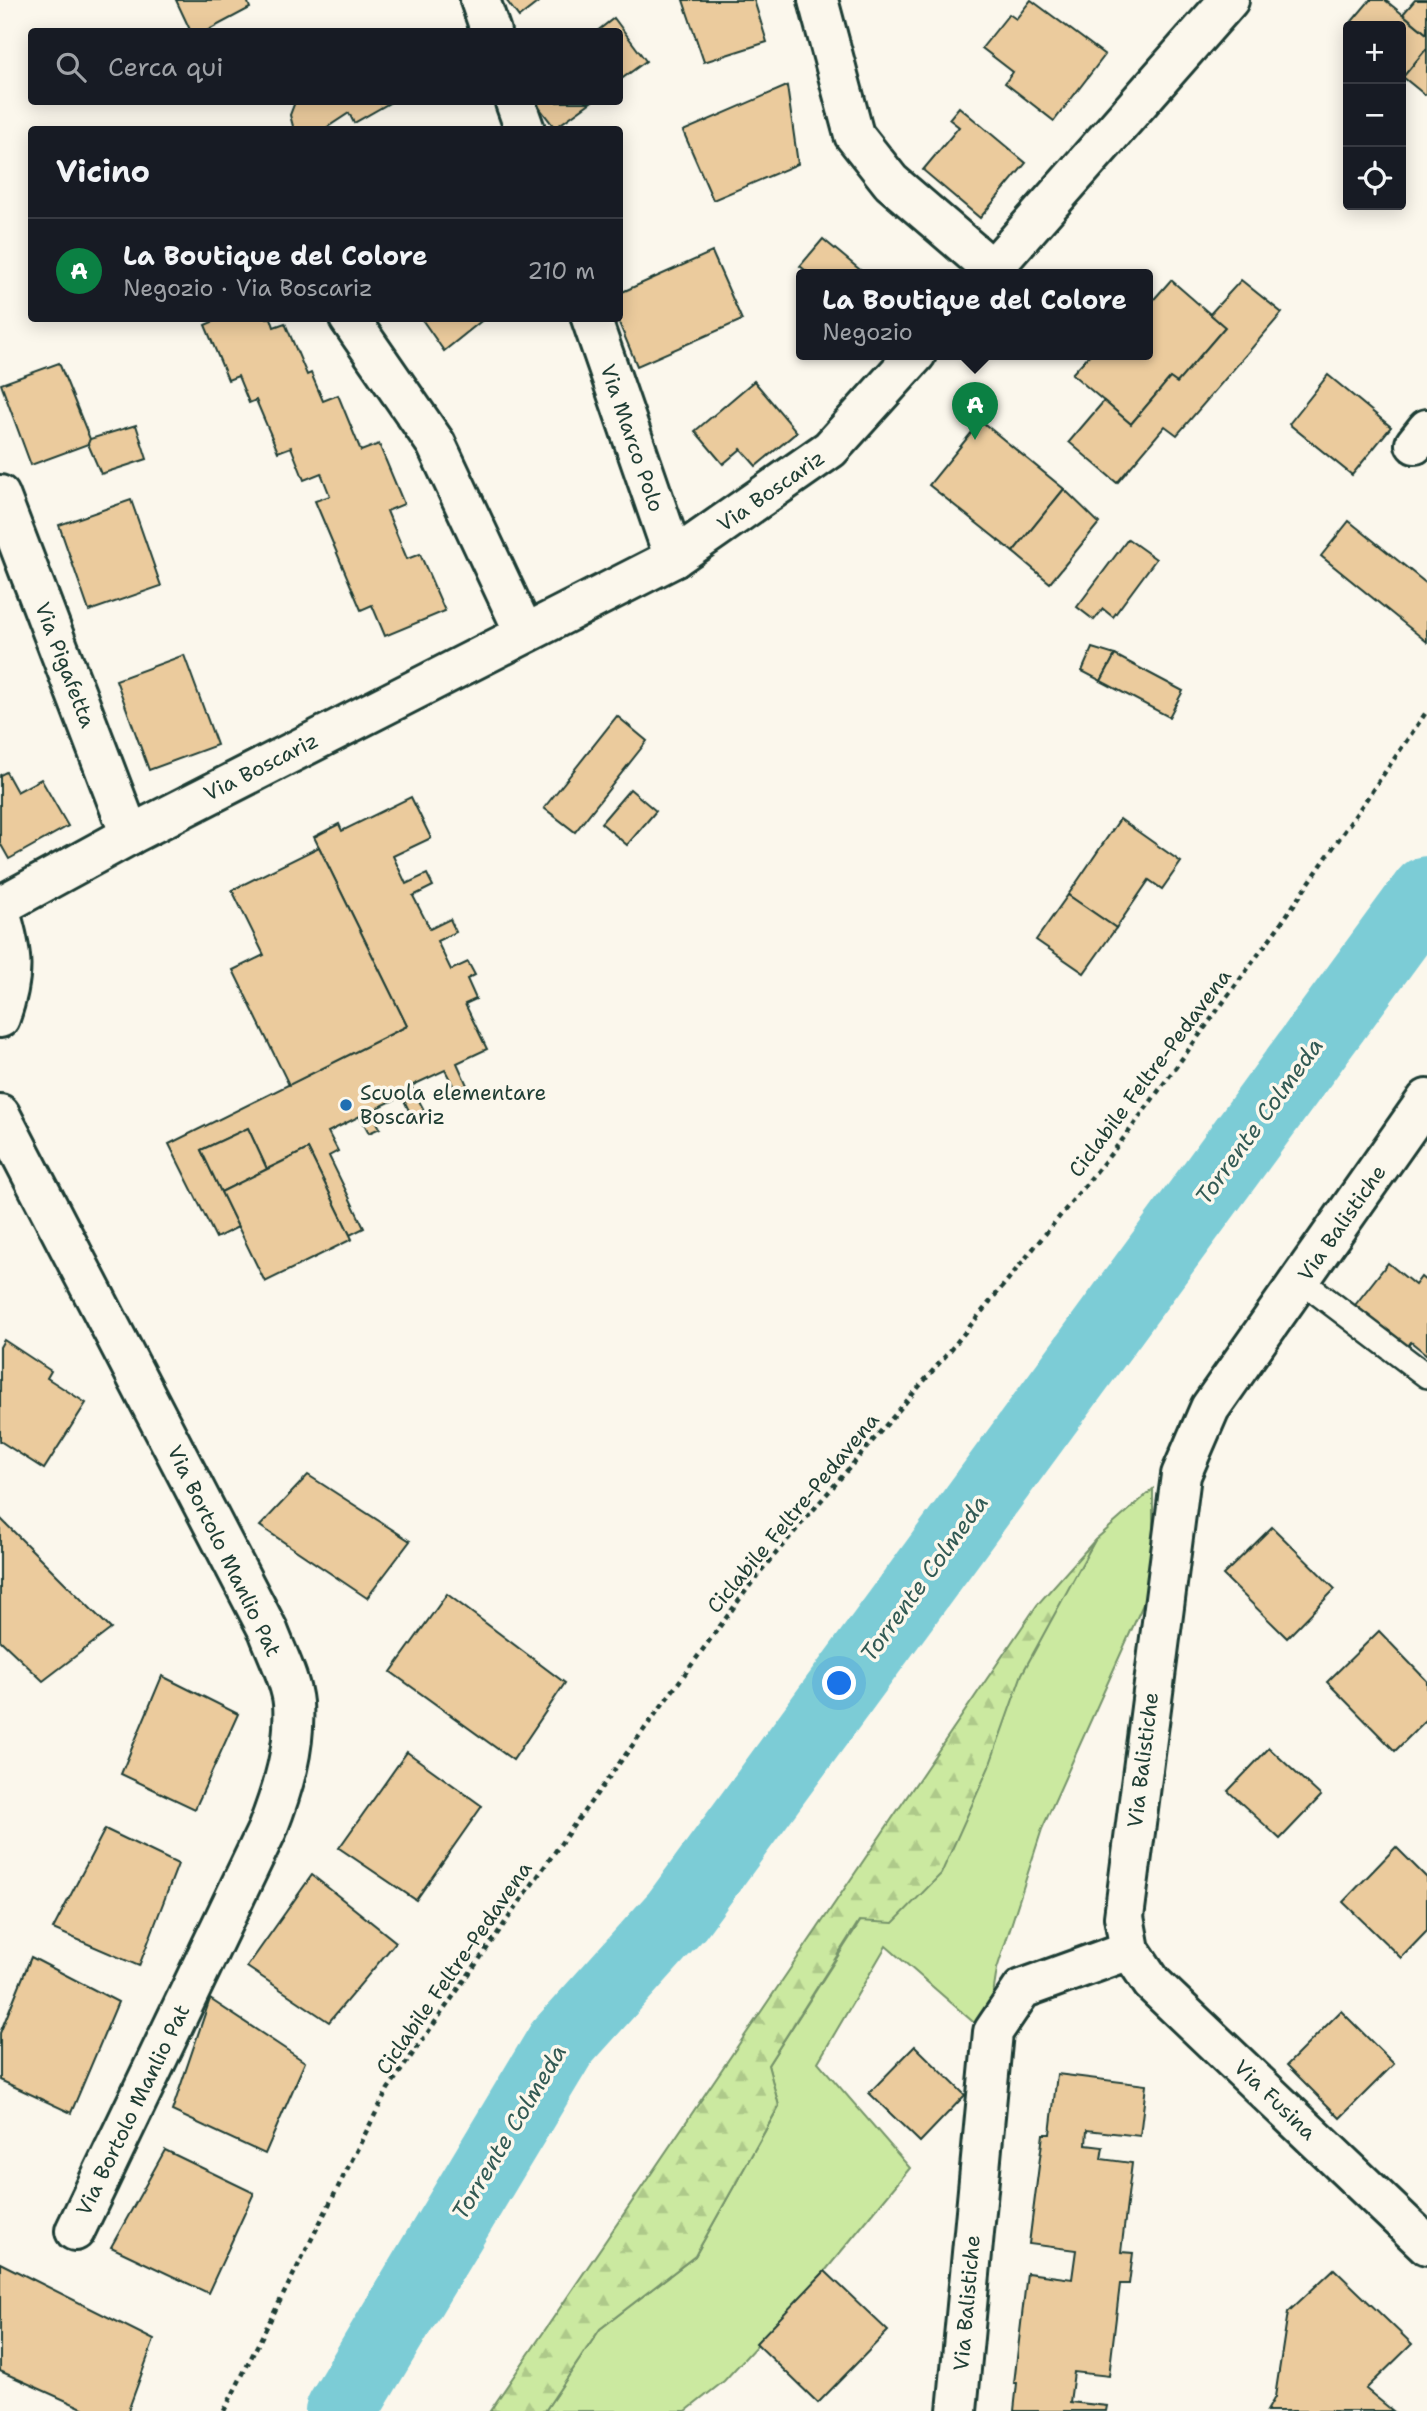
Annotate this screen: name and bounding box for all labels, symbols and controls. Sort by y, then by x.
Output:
map controls [1343,21,1406,210]
button: + [1343,21,1406,84]
search box [28,28,623,105]
icon: search [52,48,90,86]
text: Cerca qui [108,49,224,84]
button: − [1343,84,1406,147]
button: locate [1343,147,1406,210]
text: Vicino [56,151,150,192]
text: La Boutique del Colore [123,238,428,273]
text: A [70,256,88,286]
text: 210 m [527,256,595,286]
popup [796,269,1153,360]
text: Negozio · Via Boscariz [123,273,373,303]
text: La Boutique del Colore [822,282,1127,317]
text: Negozio [822,317,913,347]
street label: Via Marco Polo [594,360,670,516]
pin: A [952,382,998,440]
street label: Via Boscariz [712,444,830,538]
street label: Via Pigafetta [28,598,102,732]
street label: Via Boscariz [199,726,323,808]
street label: Ciclabile Feltre-Pedavena [1062,963,1238,1183]
water label: Torrente Colmeda [1188,1032,1330,1210]
place label: Scuola elementare Boscariz [360,1079,546,1131]
marker: Scuola elementare Boscariz [338,1097,354,1113]
street label: Via Balistiche [1291,1159,1393,1287]
street label: Ciclabile Feltre-Pedavena [701,1407,885,1619]
street label: Via Bortolo Manlio Pat [161,1441,287,1661]
water label: Torrente Colmeda [853,1489,995,1667]
your location [822,1666,856,1700]
street label: Via Balistiche [1121,1691,1165,1829]
street label: Ciclabile Feltre-Pedavena [370,1856,538,2080]
street label: Via Bortolo Manlio Pat [70,2000,196,2220]
water label: Torrente Colmeda [445,2039,573,2225]
street label: Via Fusina [1228,2054,1322,2146]
street label: Via Balistiche [947,2234,987,2372]

